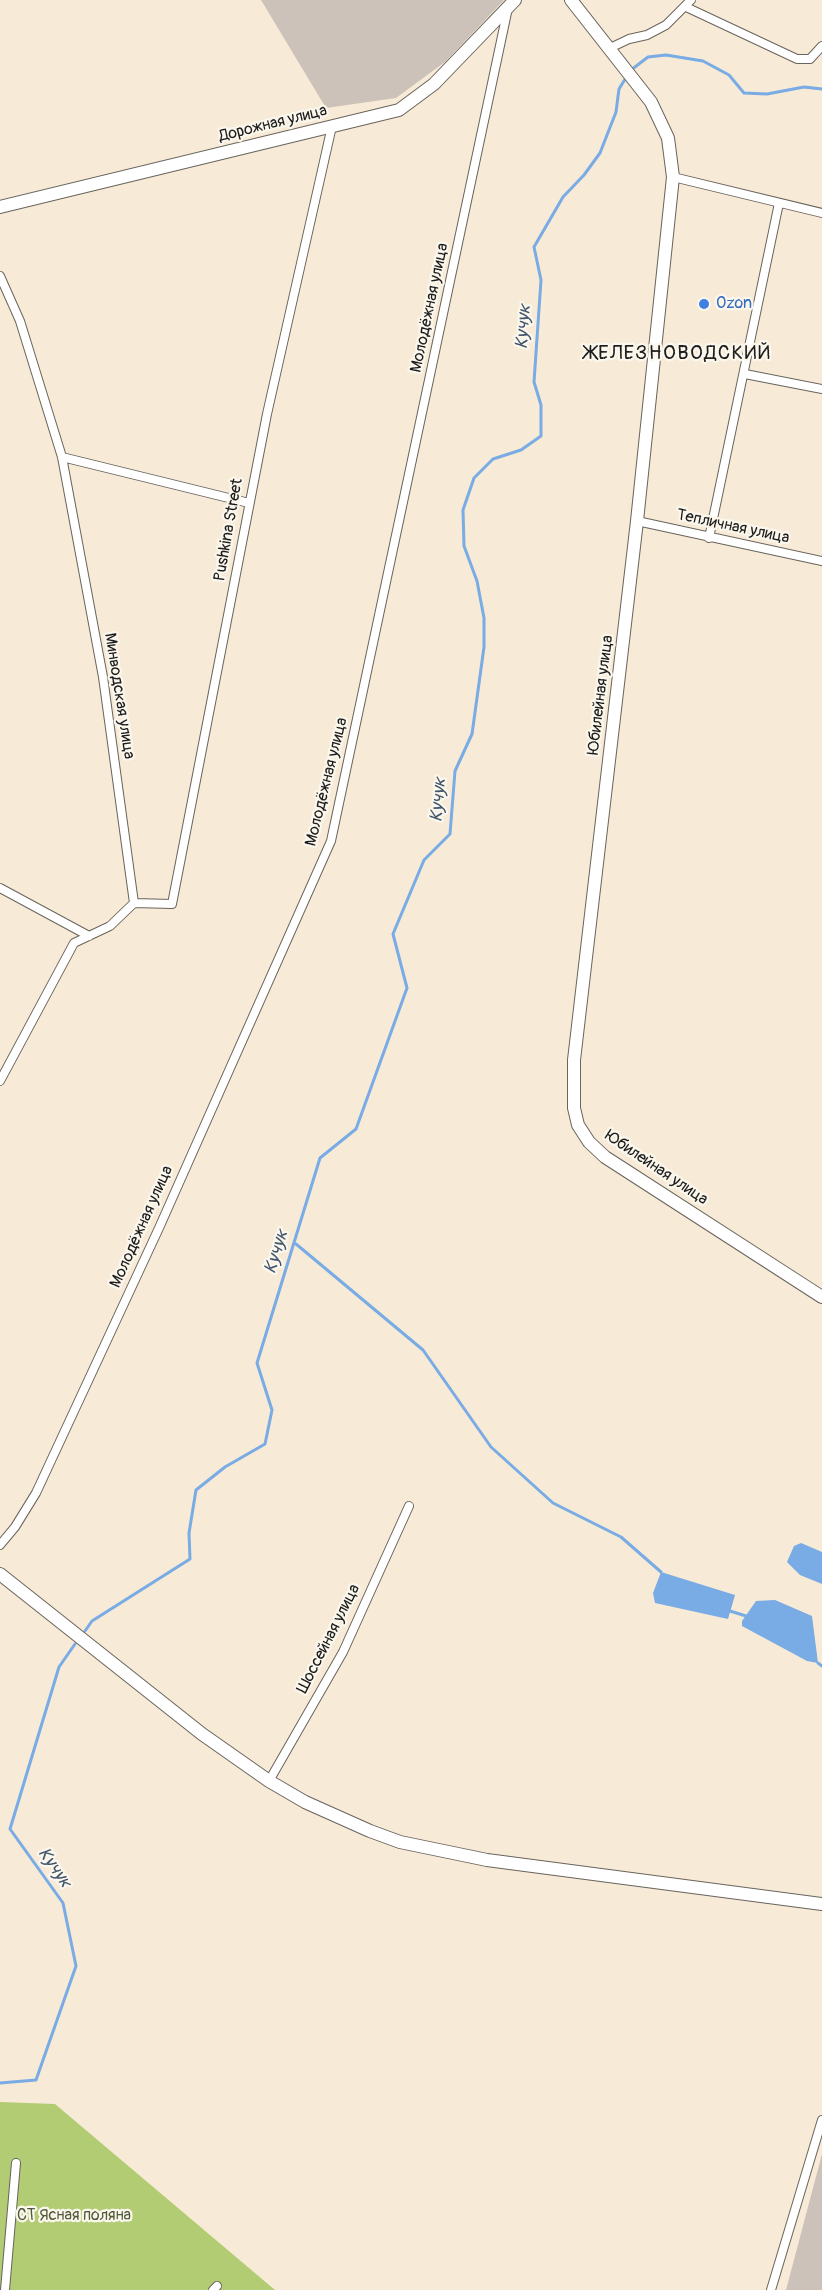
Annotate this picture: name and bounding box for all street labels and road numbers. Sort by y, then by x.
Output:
street label: Дорожная улица [217,101,329,147]
street label: Молодёжная улица [407,242,453,374]
street label: Pushkina Street [210,477,248,583]
street label: Тепличная улица [675,506,791,548]
street label: Минводская улица [100,632,138,760]
street label: Юбилейная улица [584,634,618,756]
street label: Молодёжная улица [302,716,352,848]
street label: Юбилейная улица [601,1126,711,1210]
street label: Молодёжная улица [106,1163,178,1291]
street label: Шоссейная улица [293,1581,365,1697]

